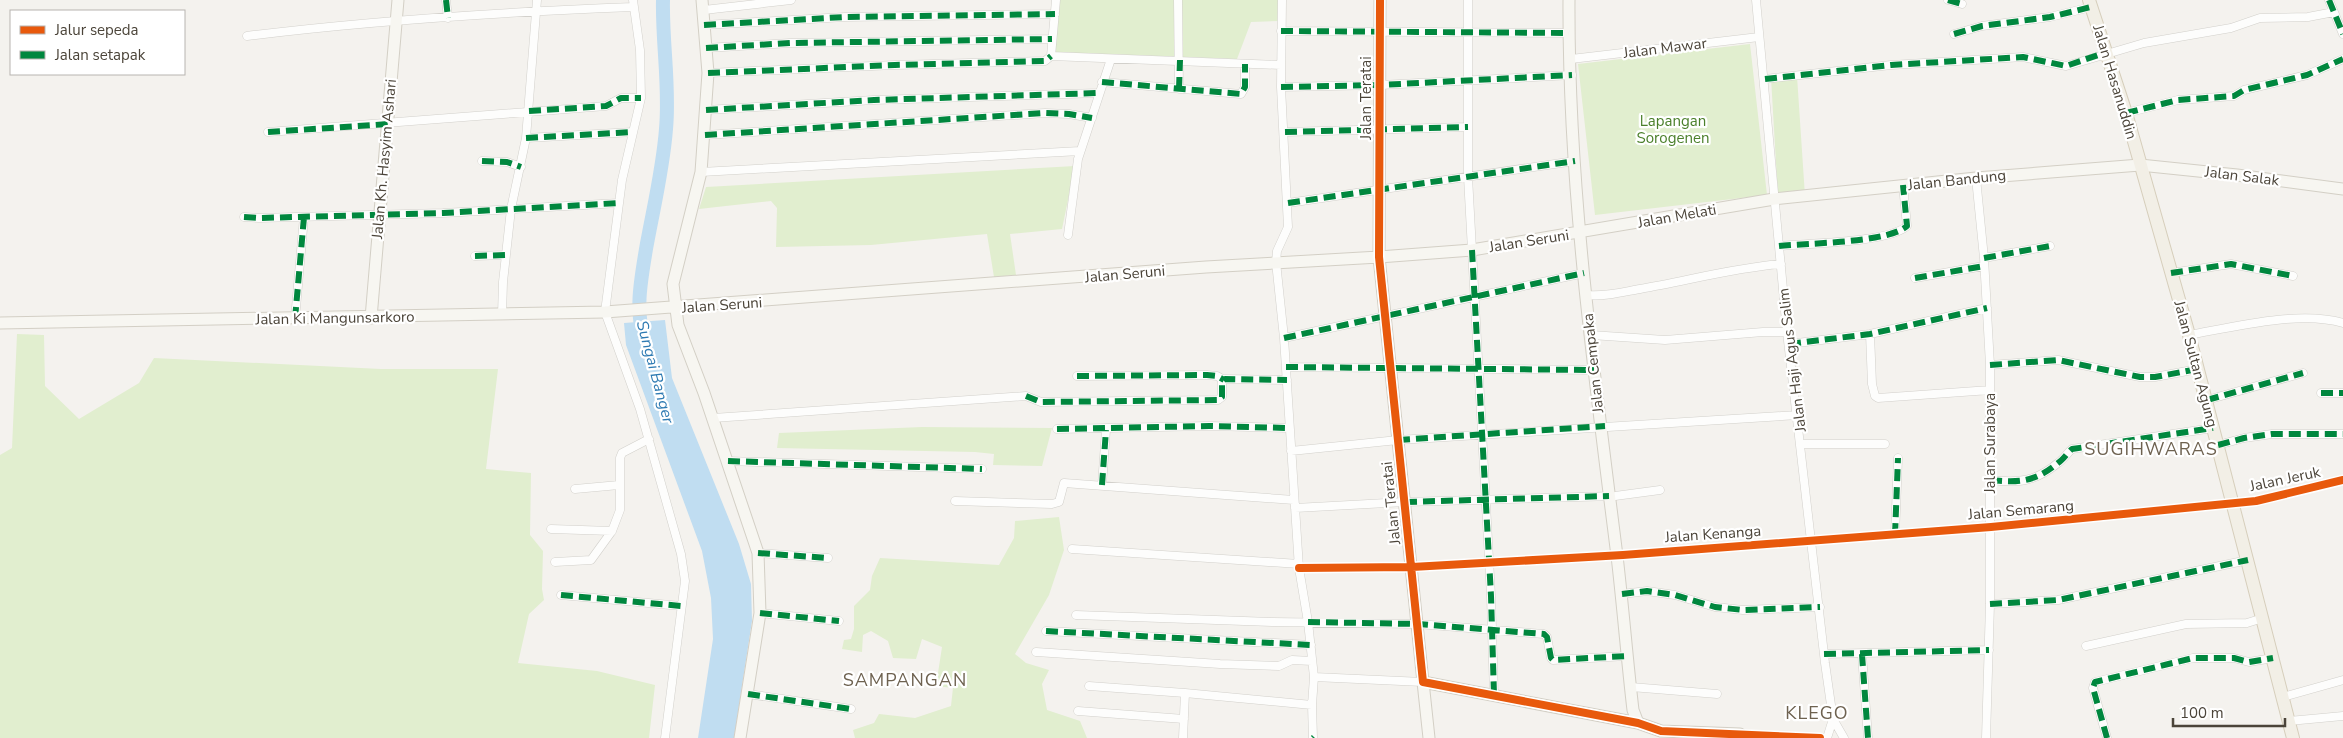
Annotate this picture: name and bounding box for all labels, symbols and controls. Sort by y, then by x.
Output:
legend [10,10,185,75]
text: Jalur sepeda [54,20,139,40]
street label: Jalan Hasanuddin [2088,21,2142,142]
street label: Jalan Mawar [1621,33,1709,63]
text: Jalan setapak [54,45,146,65]
street label: Jalan Teratai [1356,56,1376,141]
street label: Jalan Kh. Hasyim Ashari [367,78,401,241]
park label: Lapangan Sorogenen [1637,111,1709,148]
street label: Jalan Salak [2203,161,2281,191]
street label: Jalan Bandung [1906,165,2007,195]
street label: Jalan Melati [1635,199,1718,233]
street label: Jalan Seruni [1487,225,1570,257]
street label: Jalan Seruni [1083,261,1166,288]
street label: Jalan Haji Agus Salim [1773,287,1811,434]
street label: Jalan Seruni [680,292,763,318]
street label: Jalan Sultan Agung [2169,297,2223,430]
street label: Jalan Ki Mangunsarkoro [254,307,415,329]
street label: Jalan Cempaka [1578,312,1608,415]
water label: Sungai Banger [631,318,680,427]
street label: Jalan Surabaya [1980,393,2000,494]
district label: SUGIHWARAS [2084,437,2218,461]
street label: Jalan Teratai [1377,460,1405,546]
street label: Jalan Jeruk [2247,462,2323,496]
street label: Jalan Semarang [1966,495,2075,525]
street label: Jalan Kenanga [1663,521,1762,547]
district label: SAMPANGAN [843,668,967,692]
scale bar [2173,696,2286,728]
district label: KLEGO [1785,701,1849,725]
text: 100 m [2180,703,2224,723]

